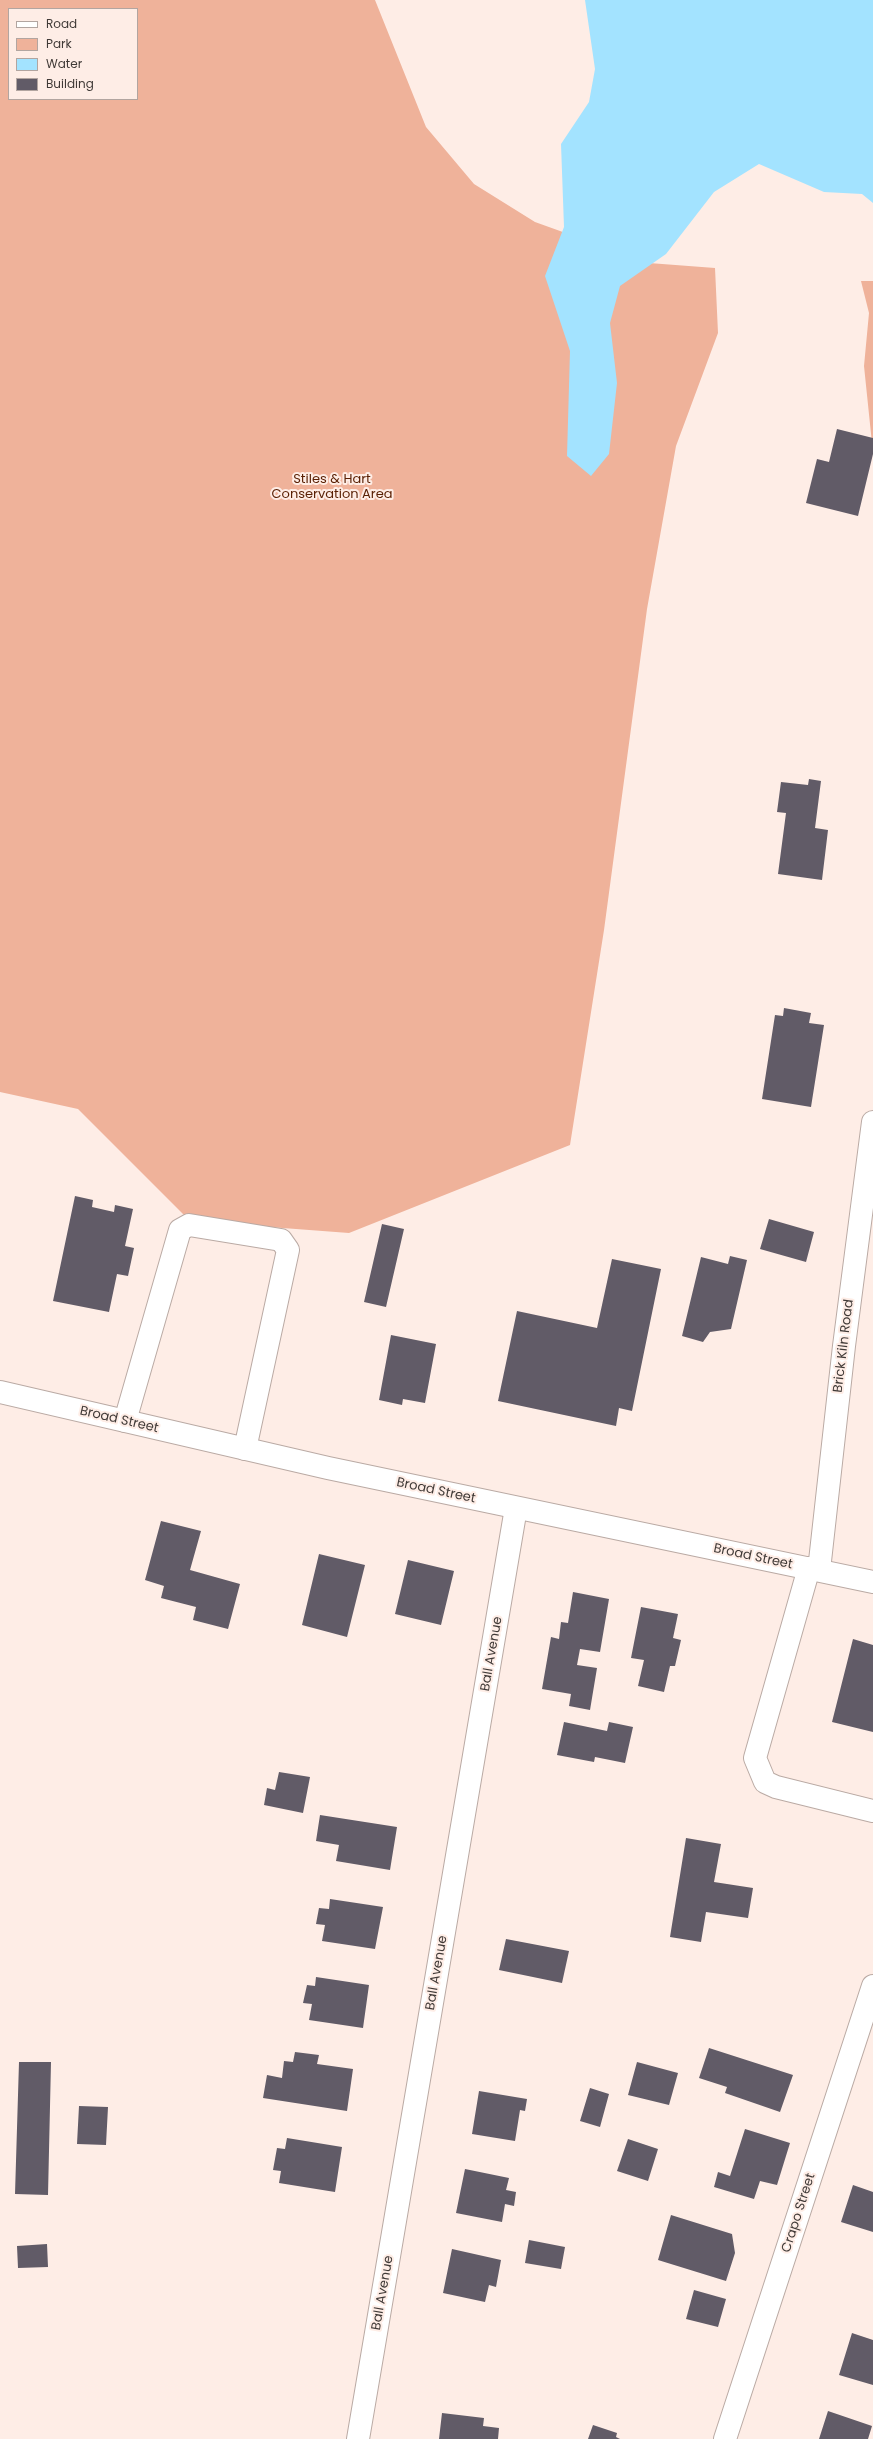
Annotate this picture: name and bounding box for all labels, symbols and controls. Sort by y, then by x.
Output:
legend [8,8,138,100]
text: Road [46,15,77,32]
text: Park [46,35,72,52]
text: Water [46,55,82,72]
text: Building [46,75,94,92]
park label: Stiles & Hart Conservation Area [272,472,392,503]
street label: Brick Kiln Road [831,1298,857,1394]
street label: Broad Street [78,1403,160,1437]
street label: Broad Street [395,1475,477,1507]
street label: Broad Street [712,1541,794,1573]
street label: Ball Avenue [478,1615,506,1693]
street label: Ball Avenue [423,1934,451,2012]
street label: Crapo Street [779,2171,819,2255]
street label: Ball Avenue [369,2254,397,2332]

